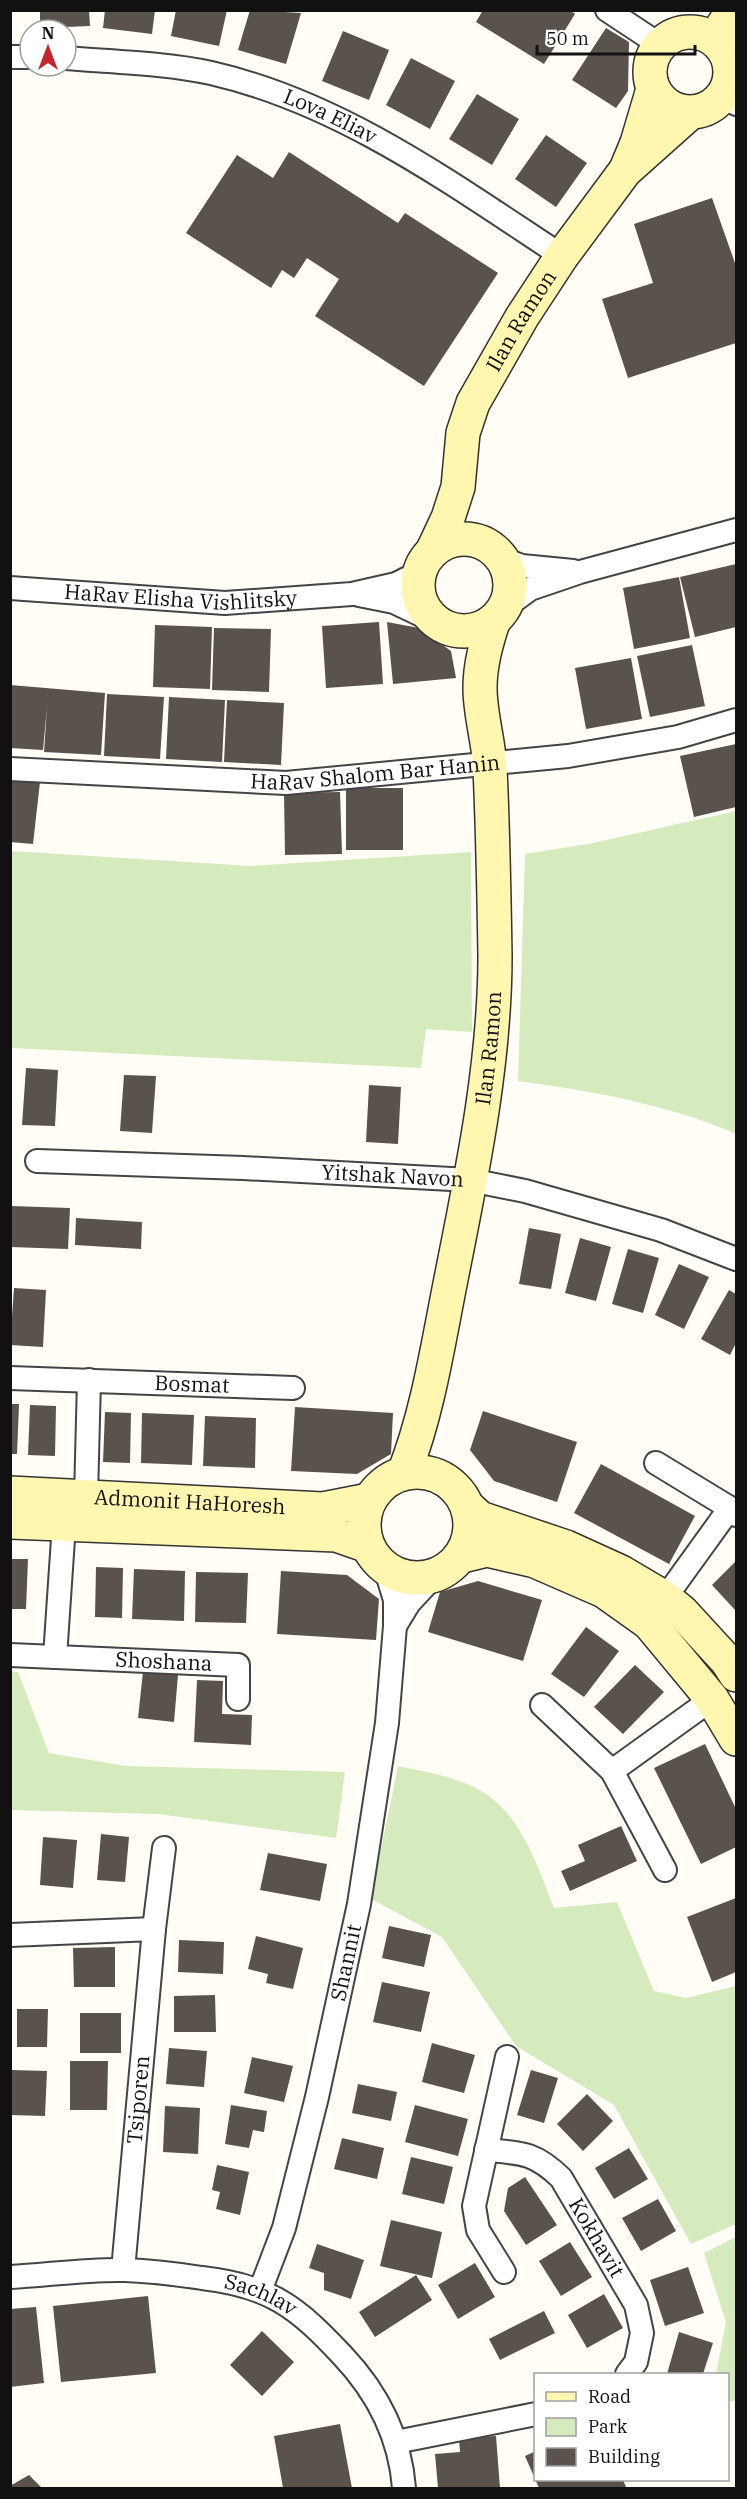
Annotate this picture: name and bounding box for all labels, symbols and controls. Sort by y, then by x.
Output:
north arrow [18,18,78,78]
scale bar [537,18,694,56]
text: N [42,23,54,43]
text: 50 m [546,27,589,50]
street label: Lova Eliav [280,82,383,150]
street label: Ilan Ramon [479,264,562,376]
street label: HaRav Elisha Vishlitsky [63,577,299,616]
street label: HaRav Shalom Bar Hanin [250,748,501,796]
street label: Ilan Ramon [468,991,507,1107]
street label: Yitshak Navon [321,1157,465,1193]
street label: Bosmat [154,1368,230,1399]
street label: Admonit HaHoresh [93,1482,286,1520]
street label: Shoshana [115,1645,213,1677]
street label: Shannit [323,1921,367,2003]
street label: Tsiporen [120,2054,155,2145]
street label: Kokhavit [563,2192,632,2282]
street label: Sachlav [222,2267,304,2322]
legend [534,2373,729,2481]
text: Road [588,2385,631,2408]
text: Park [588,2415,628,2438]
text: Building [588,2445,660,2468]

